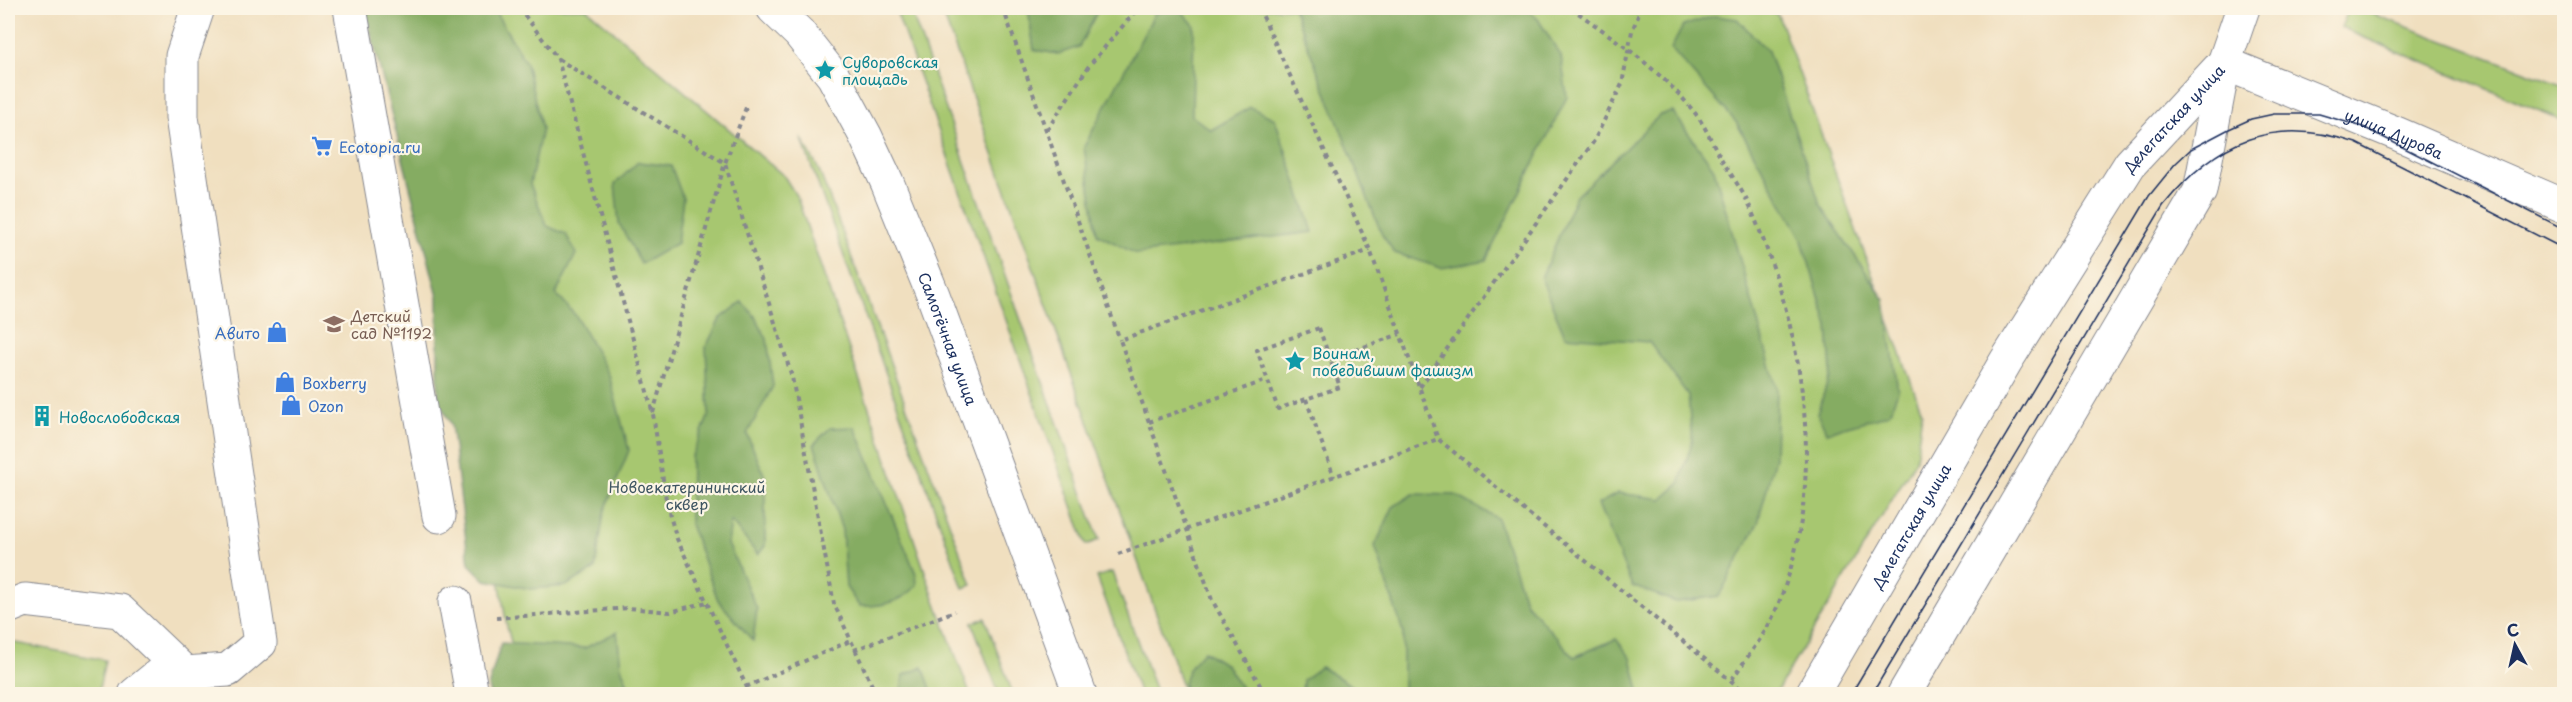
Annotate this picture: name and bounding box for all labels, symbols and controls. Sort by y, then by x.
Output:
place label: Суворовская площадь [842,50,939,90]
place icon: Суворовская площадь [813,58,837,82]
street label: Делегатская улица [2116,58,2230,178]
street label: улица Дурова [2342,102,2448,164]
supermarket icon: Ecotopia.ru [310,134,334,158]
place label: Ecotopia.ru [339,135,421,158]
street label: Самотёчная улица [913,268,984,409]
place label: Детский сад №1192 [350,304,432,344]
school or university icon: Детский сад №1192 [322,312,346,336]
shop icon: Авито [265,320,289,344]
place label: Авито [215,321,260,344]
place label: Воинам, победившим фашизм [1312,341,1474,381]
place icon: Воинам, победившим фашизм [1283,349,1307,373]
shop icon: Boxberry [273,370,297,394]
place label: Boxberry [302,371,367,394]
shop icon: Ozon [279,393,303,417]
place label: Ozon [308,394,344,417]
building icon: Новослободская [30,404,54,428]
place label: Новослободская [59,405,180,428]
street label: Делегатская улица [1864,458,1956,593]
park label: Новоекатерининский сквер [609,475,765,515]
north arrow [2485,615,2545,675]
text: С [2505,616,2520,642]

